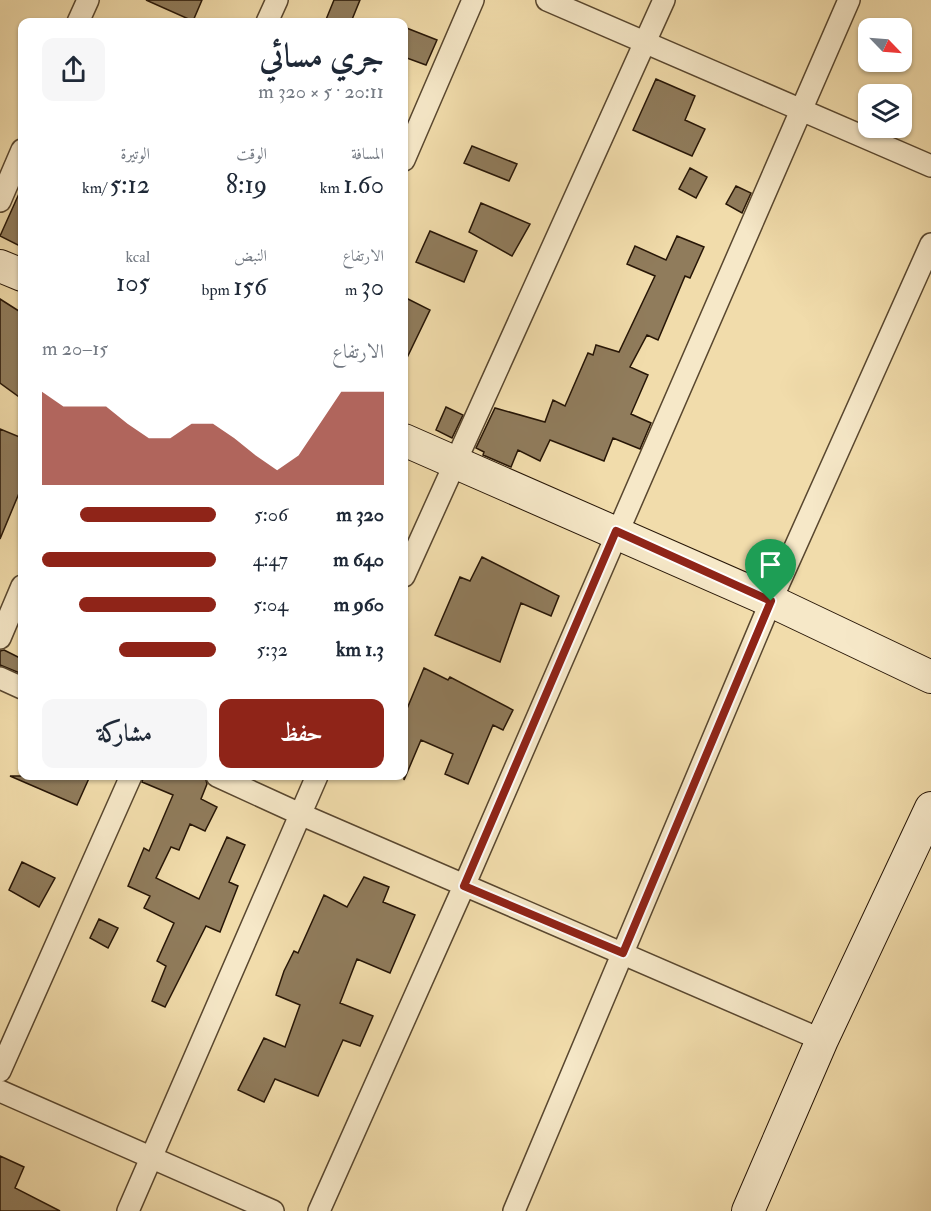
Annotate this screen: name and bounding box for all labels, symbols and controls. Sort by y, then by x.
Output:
north arrow [858,18,912,72]
map controls [858,18,912,138]
text: جري مسائي [260,36,384,77]
button: share [42,38,105,101]
text: 20:11 · 5 × 320 m [258,79,384,104]
button: layers [858,84,912,138]
text: الوتيرة [120,144,150,164]
text: الوقت [236,144,267,164]
text: المسافة [351,144,384,164]
text: 5:12 [110,169,150,201]
text: 8:19 [226,169,267,201]
text: 1.60 [343,169,384,201]
text: /km [82,178,110,198]
text: km [320,178,343,198]
text: النبض [234,246,267,266]
text: الارتفاع [342,246,384,266]
text: kcal [125,247,150,267]
text: 105 [116,267,150,299]
text: 156 [233,271,267,303]
text: 30 [361,271,384,303]
text: bpm [202,280,233,300]
text: m [345,280,361,300]
text: 15–20 m [42,336,108,361]
text: الارتفاع [332,339,384,364]
text: 5:06 [254,502,288,527]
text: 320 m [336,502,384,527]
pin [745,539,796,601]
text: 4:47 [253,547,288,572]
text: 640 m [333,547,384,572]
icon: arrive [754,548,787,581]
text: 5:04 [253,592,288,617]
text: 960 m [334,592,384,617]
text: 5:32 [256,637,288,662]
text: 1.3 km [336,637,384,662]
button: مشاركة [42,699,207,768]
button: حفظ [219,699,384,768]

